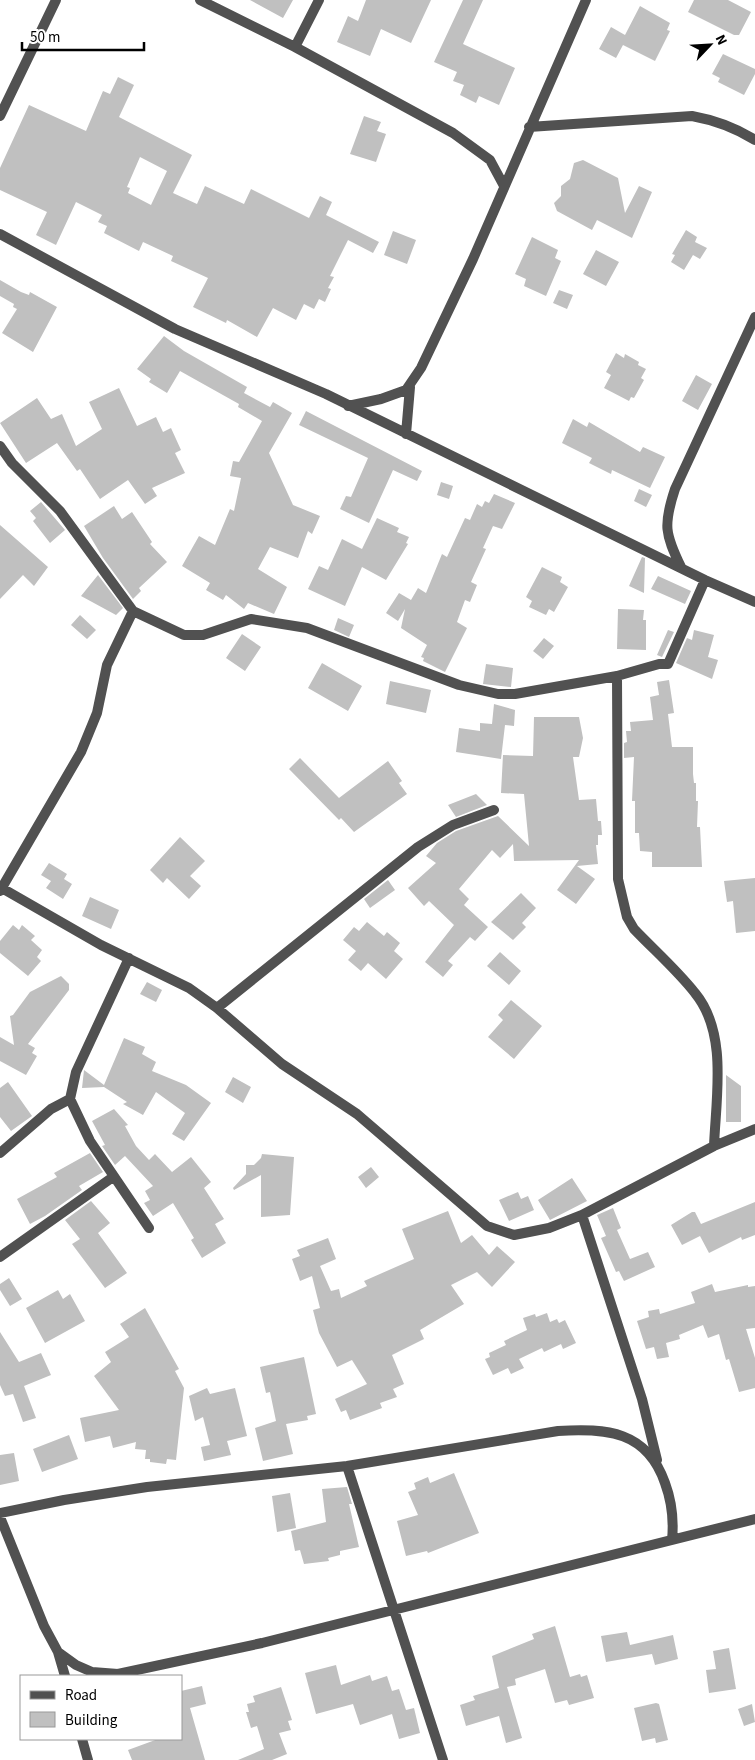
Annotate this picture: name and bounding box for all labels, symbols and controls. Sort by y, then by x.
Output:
scale bar [22,20,145,52]
north arrow [685,20,735,70]
text: 50 m [30,27,60,48]
text: N [710,31,732,48]
legend [20,1675,182,1740]
text: Road [65,1685,97,1706]
text: Building [65,1710,118,1731]

